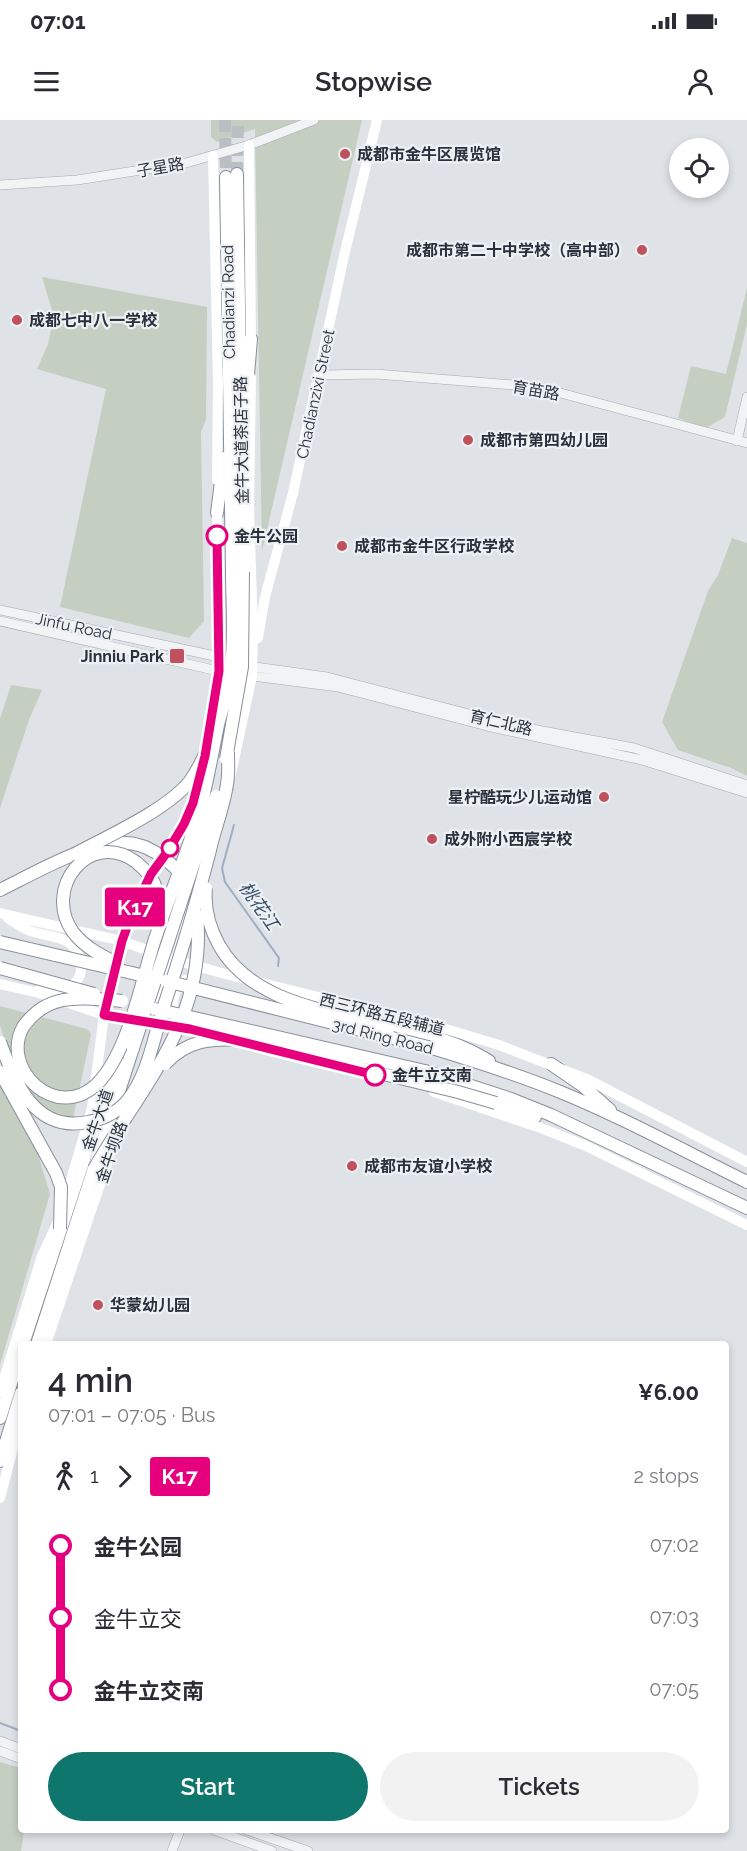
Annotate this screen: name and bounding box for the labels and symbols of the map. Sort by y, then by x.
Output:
place label: 成都市金牛区展览馆 [357,145,501,164]
marker: 成都市金牛区展览馆 [338,147,352,161]
street label: 子星路 [135,154,185,181]
place label: 成都市第二十中学校（高中部） [406,241,630,260]
marker: 成都市第二十中学校（高中部） [635,243,649,257]
street label: Chadianzi Road [218,245,239,359]
place label: 成都七中八一学校 [29,311,158,330]
marker: 成都七中八一学校 [10,313,24,327]
street label: Chadianzixi Street [292,327,339,461]
street label: 金牛大道茶店子路 [231,376,252,504]
street label: 育苗路 [511,377,561,404]
place label: 成都市第四幼儿园 [480,431,608,450]
marker: 成都市第四幼儿园 [461,433,475,447]
marker: 金牛公园 [206,525,228,547]
place label: 金牛公园 [234,527,298,546]
place label: 成都市金牛区行政学校 [354,537,515,556]
marker: 成都市金牛区行政学校 [335,539,349,553]
street label: Jinfu Road [34,609,114,644]
place label: Jinniu Park [81,647,164,666]
marker: Jinniu Park [168,647,186,665]
street label: 育仁北路 [468,706,534,739]
place label: 星柠酷玩少儿运动馆 [448,788,592,807]
marker: 星柠酷玩少儿运动馆 [597,790,611,804]
place label: 成外附小西宸学校 [444,830,573,849]
marker: 成外附小西宸学校 [425,832,439,846]
unlabelled marker [161,839,179,857]
water label: 桃花江 [235,878,285,935]
line badge: K17 [100,888,170,926]
street label: 西三环路五段辅道 [317,990,446,1039]
street label: 3rd Ring Road [330,1015,435,1058]
marker: 金牛立交南 [364,1064,386,1086]
place label: 金牛立交南 [392,1066,472,1085]
street label: 金牛大道 [78,1087,117,1154]
street label: 金牛坝路 [92,1119,131,1186]
place label: 成都市友谊小学校 [364,1157,493,1176]
marker: 成都市友谊小学校 [345,1159,359,1173]
place label: 华蒙幼儿园 [110,1296,190,1315]
marker: 华蒙幼儿园 [91,1298,105,1312]

